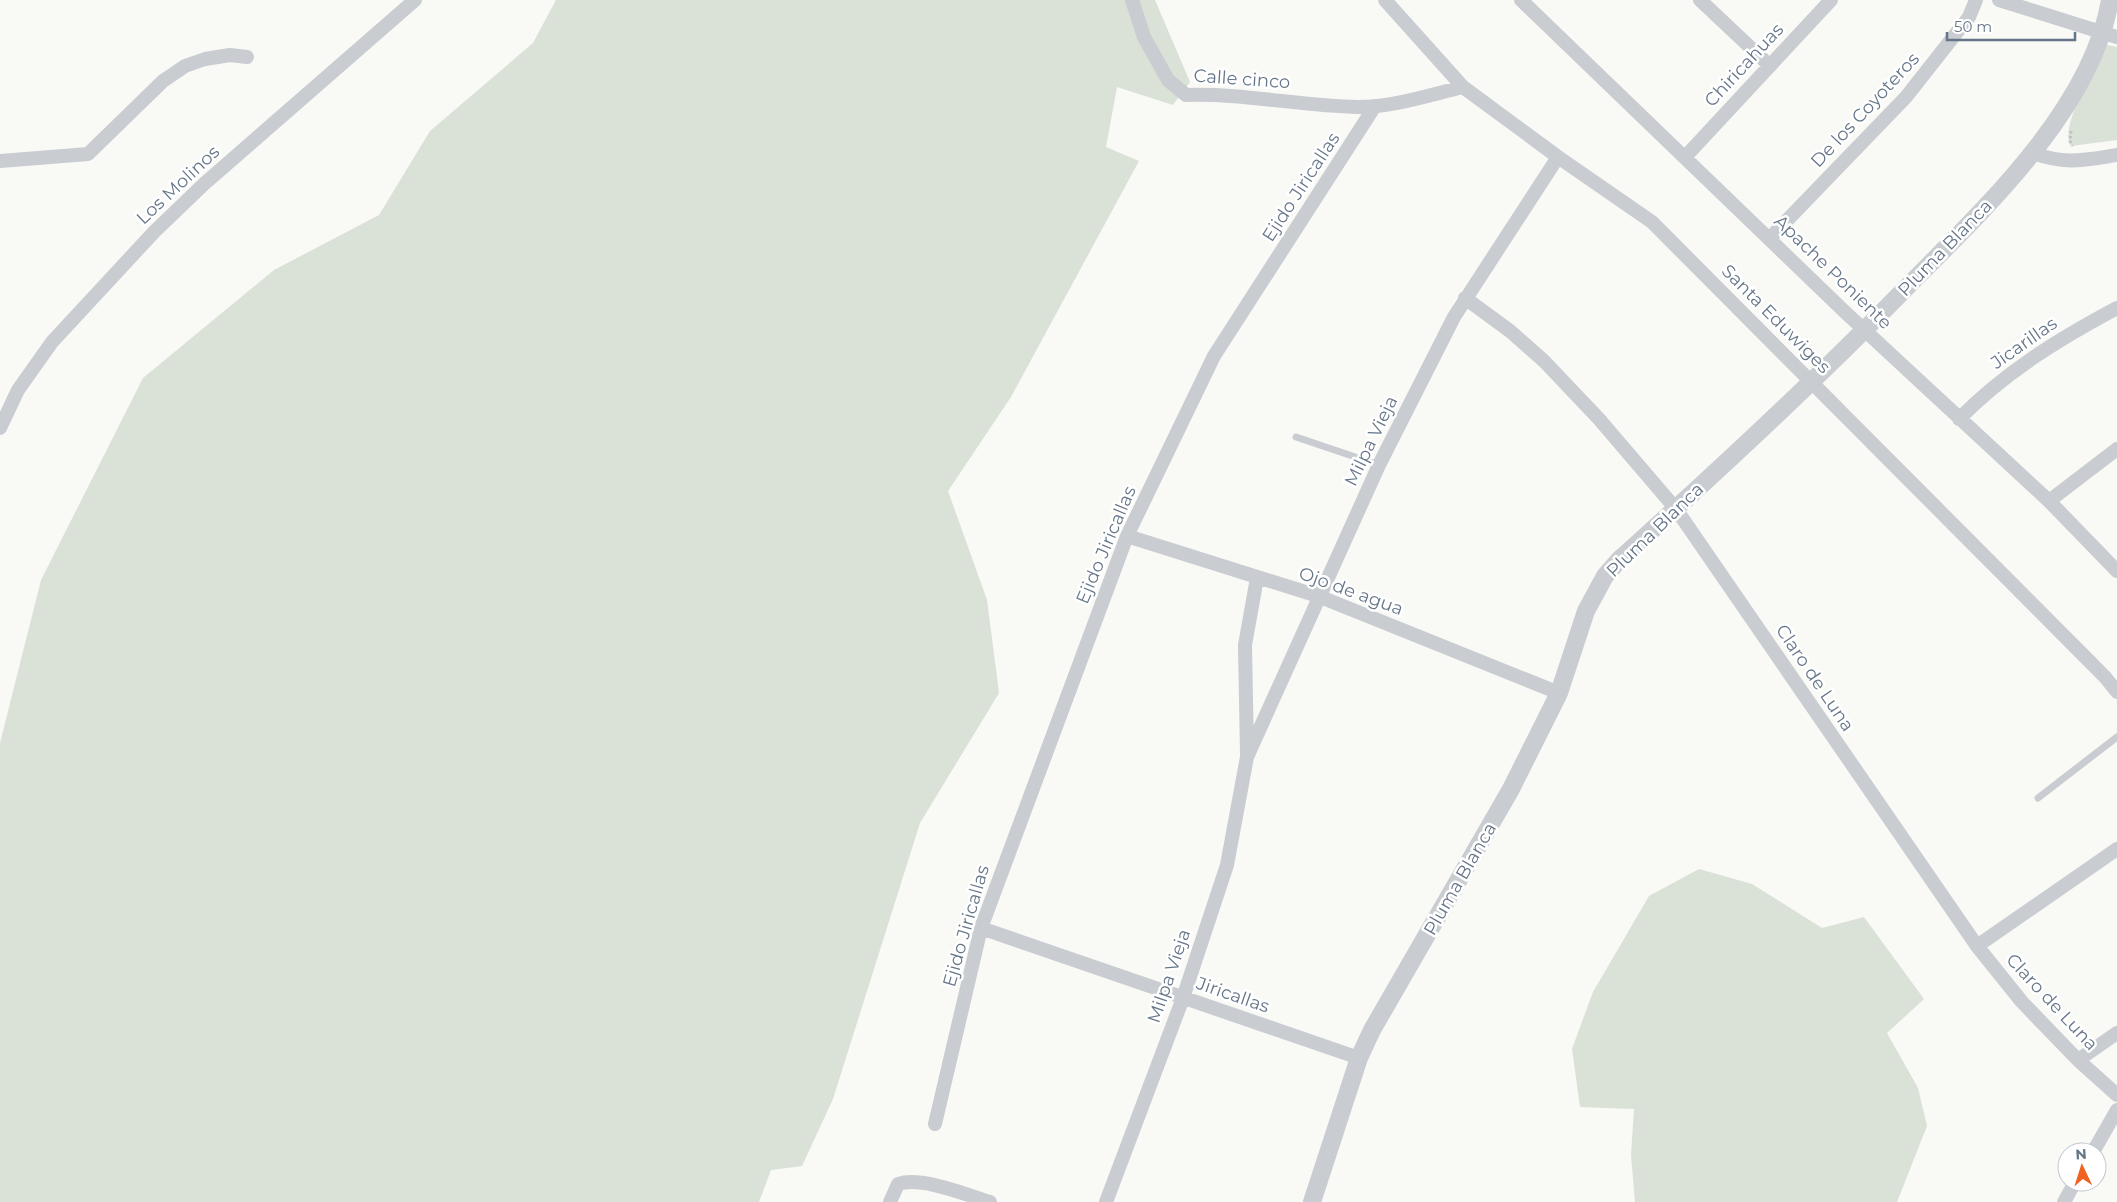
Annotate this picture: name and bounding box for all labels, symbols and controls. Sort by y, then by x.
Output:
scale bar [1947,10,2074,42]
text: 50 m [1954,17,1992,36]
street label: Chiricahuas [1700,19,1788,111]
street label: De los Coyoteros [1806,48,1924,172]
street label: Calle cinco [1193,65,1291,93]
street label: Ejido Jiricallas [1258,128,1345,246]
street label: Los Molinos [132,141,224,229]
street label: Pluma Blanca [1893,195,1997,301]
street label: Apache Poniente [1770,210,1897,334]
street label: Santa Eduwiges [1717,260,1835,378]
street label: Jicarillas [1986,312,2061,374]
street label: Milpa Vieja [1340,392,1402,490]
street label: Pluma Blanca [1602,478,1708,582]
street label: Ejido Jiricallas [1071,483,1141,607]
street label: Ojo de agua [1296,562,1406,620]
street label: Claro de Luna [1771,620,1859,736]
street label: Pluma Blanca [1419,819,1501,939]
street label: Ejido Jiricallas [938,862,994,989]
street label: Milpa Vieja [1143,926,1195,1026]
street label: Claro de Luna [2002,949,2102,1055]
street label: Jiricallas [1193,972,1273,1018]
north arrow [2057,1142,2107,1192]
text: N [2075,1145,2087,1163]

